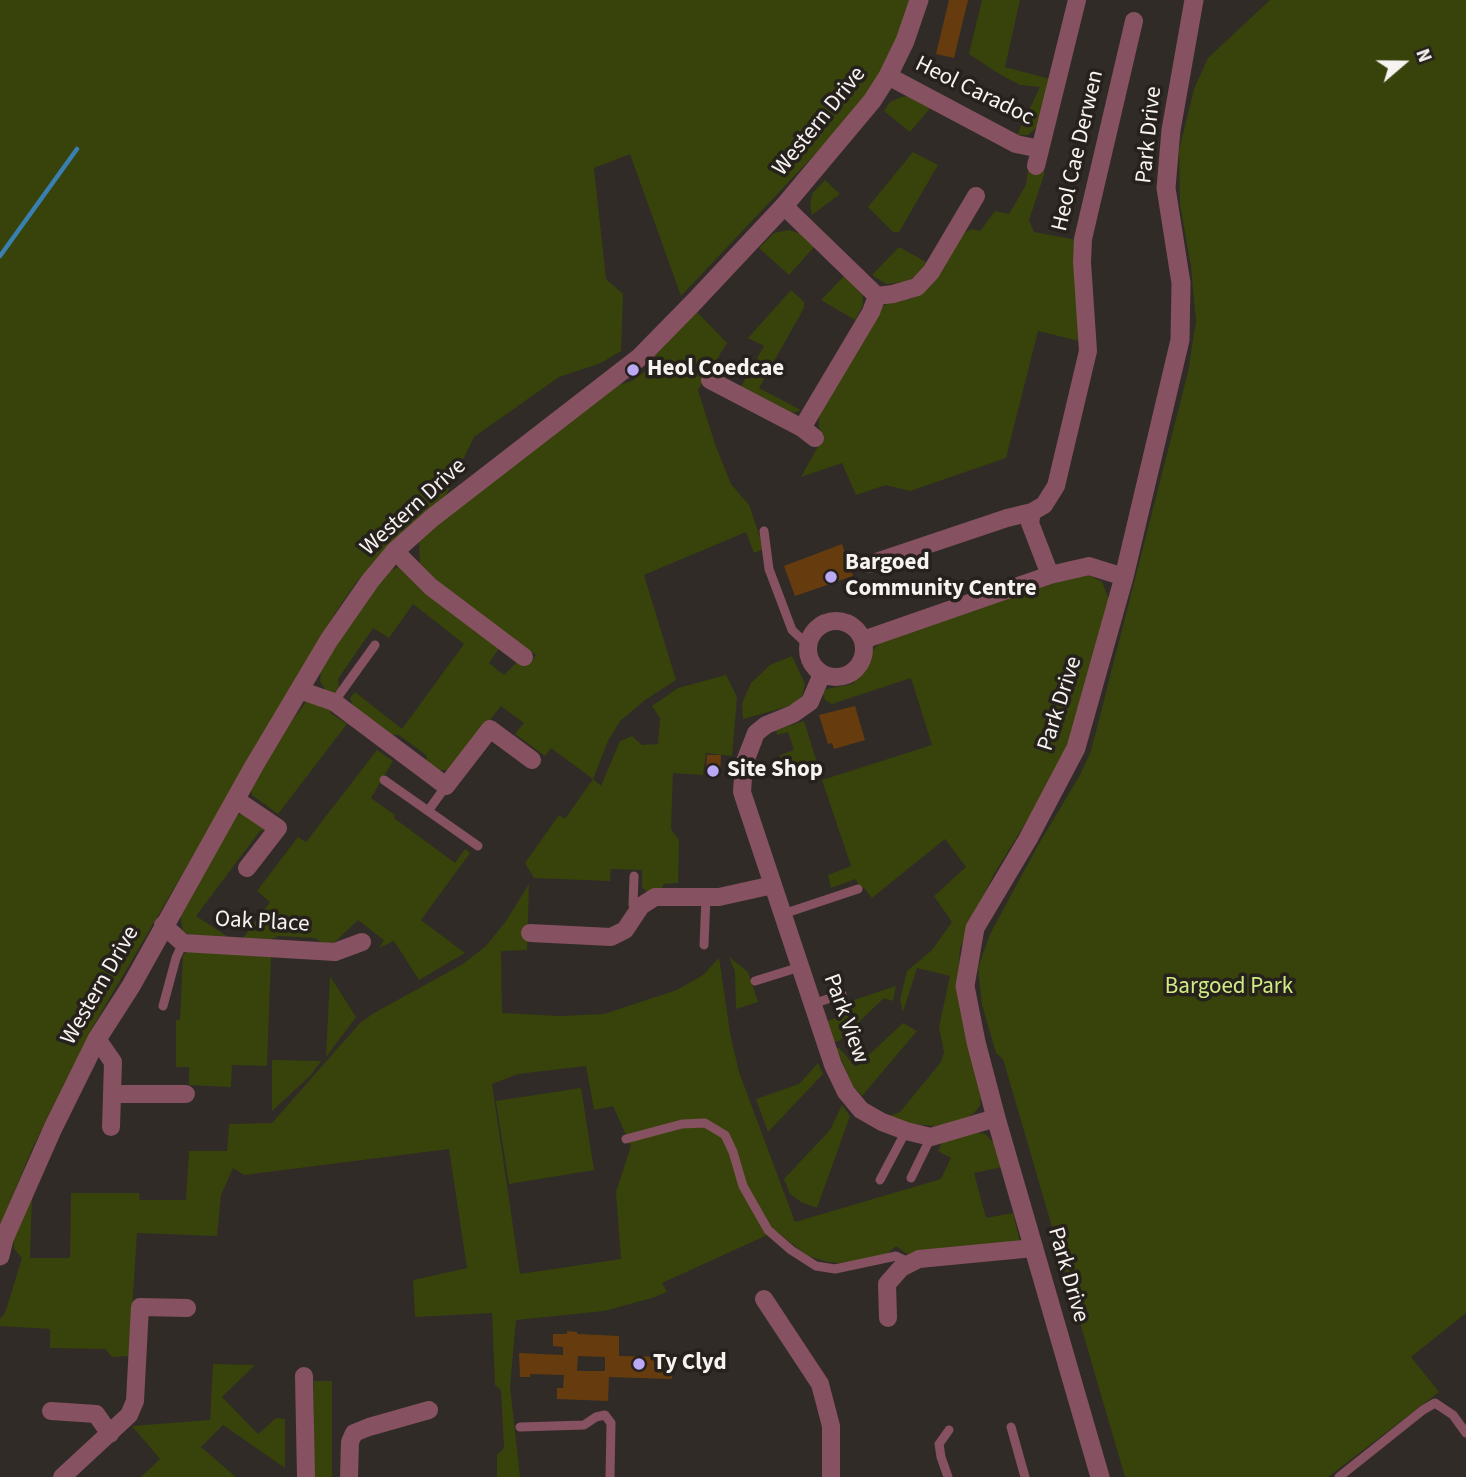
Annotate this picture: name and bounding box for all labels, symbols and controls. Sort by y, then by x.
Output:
north arrow [1368,28,1438,98]
text: N [1408,45,1438,66]
street label: Heol Caradoc [910,51,1038,133]
street label: Western Drive [768,62,872,182]
street label: Heol Cae Derwen [1047,68,1111,234]
street label: Park Drive [1131,85,1169,185]
place label: Heol Coedcae [647,356,784,384]
marker: Heol Coedcae [625,362,641,378]
street label: Western Drive [356,453,472,563]
place label: Bargoed Community Centre [845,550,1037,604]
marker: Bargoed Community Centre [823,569,839,585]
street label: Park Drive [1033,653,1089,755]
place label: Site Shop [727,757,823,785]
marker: Site Shop [705,763,721,779]
street label: Oak Place [214,907,310,939]
street label: Western Drive [56,922,146,1050]
street label: Park View [816,971,874,1067]
park label: Bargoed Park [1165,974,1293,1002]
street label: Park Drive [1040,1224,1094,1326]
place label: Ty Clyd [653,1350,727,1378]
marker: Ty Clyd [631,1356,647,1372]

